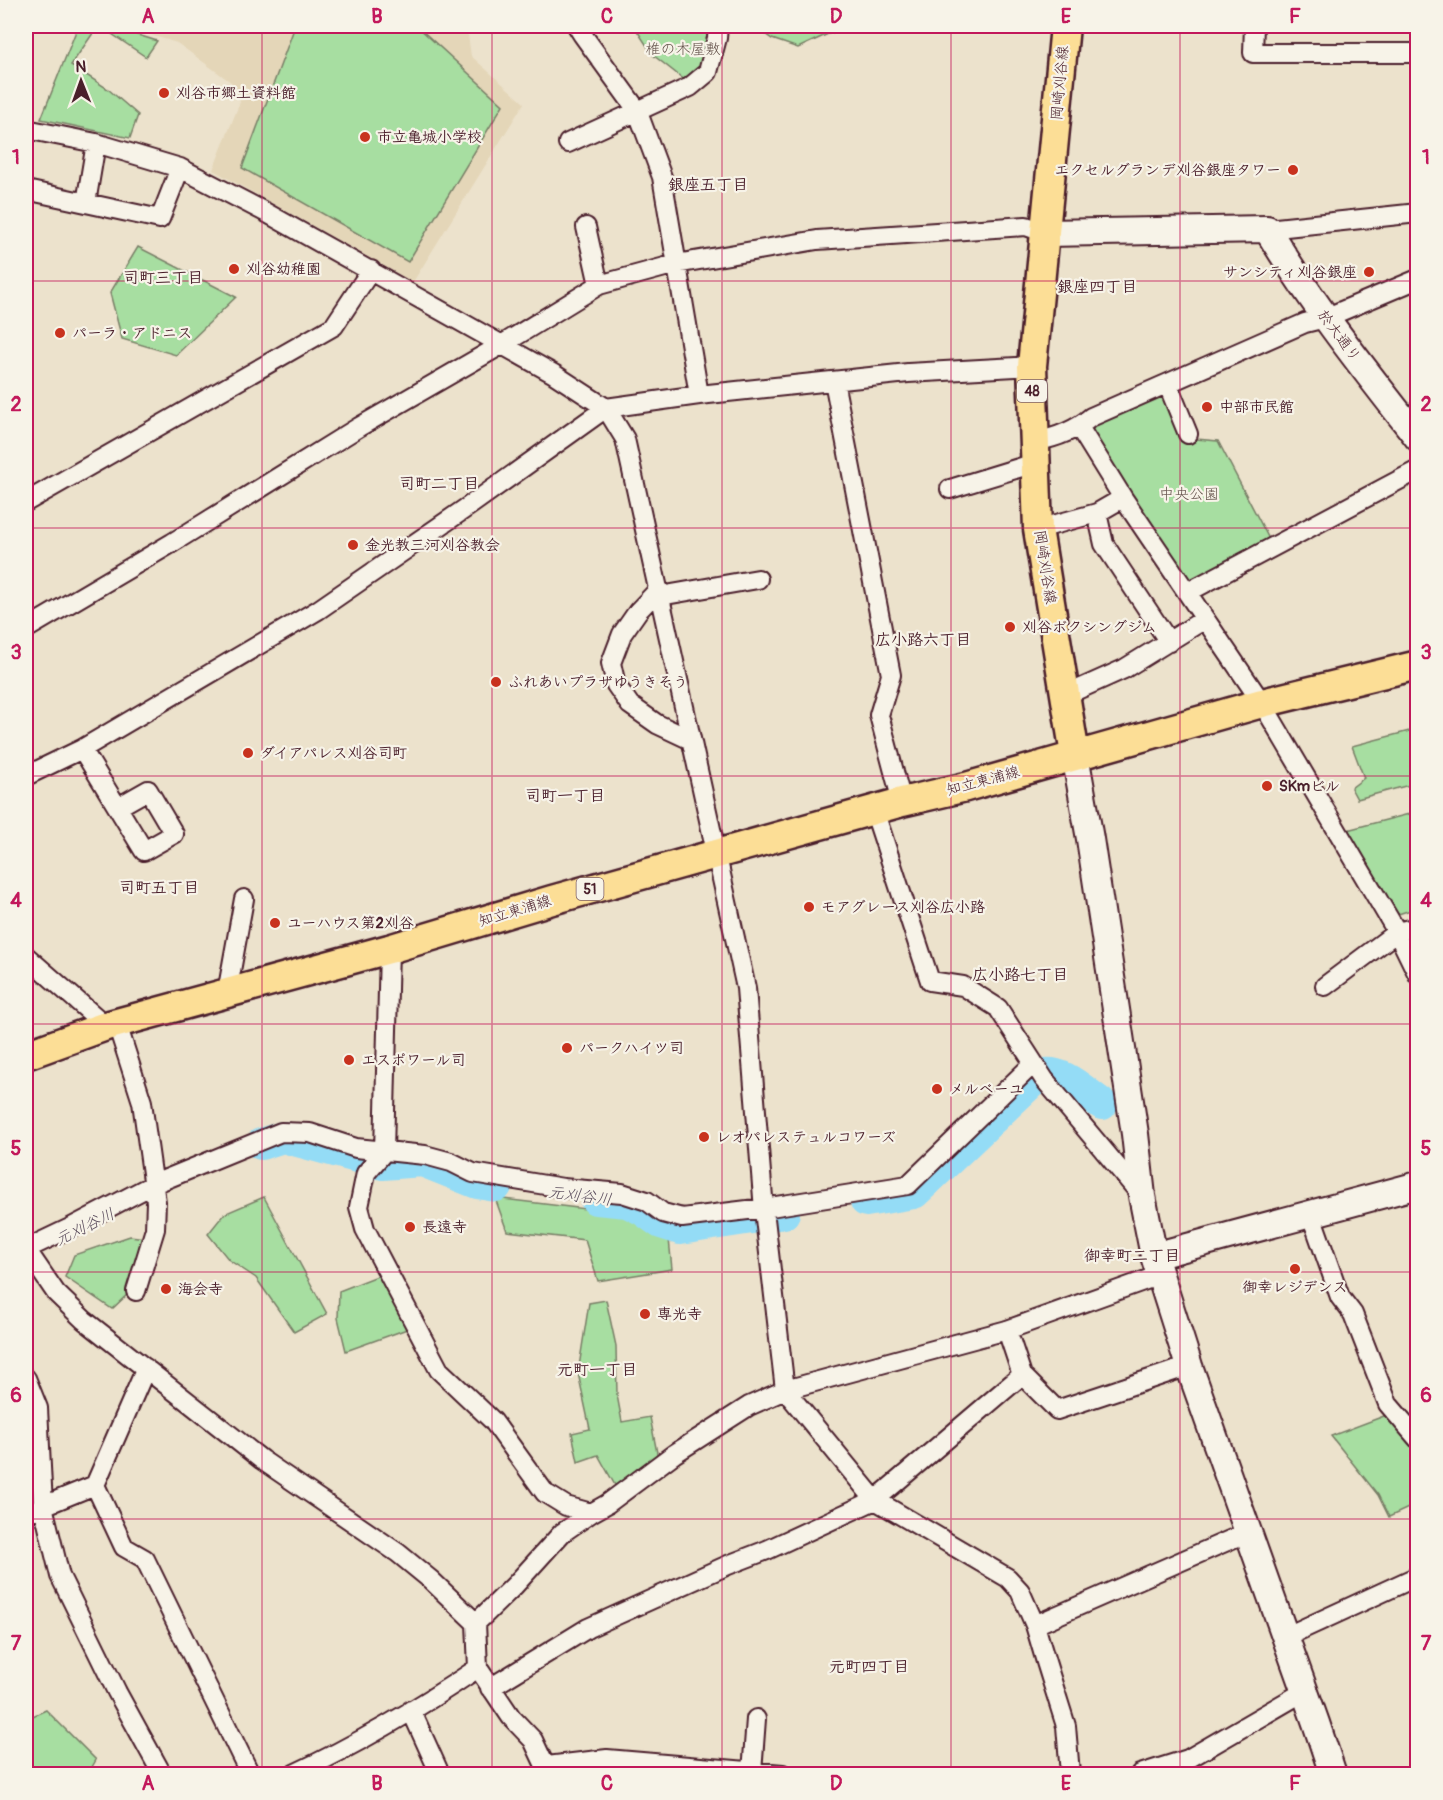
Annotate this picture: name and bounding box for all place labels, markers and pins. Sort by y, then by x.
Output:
place label: 刈谷市郷土資料館 [176,84,296,103]
marker: 刈谷市郷土資料館 [157,86,171,100]
place label: 市立亀城小学校 [377,128,482,147]
marker: 市立亀城小学校 [358,130,372,144]
place label: エクセルグランデ刈谷銀座タワー [1054,161,1281,180]
marker: エクセルグランデ刈谷銀座タワー [1286,163,1300,177]
place label: 刈谷幼稚園 [246,260,321,279]
marker: 刈谷幼稚園 [227,262,241,276]
place label: サンシティ刈谷銀座 [1223,263,1357,282]
marker: サンシティ刈谷銀座 [1362,265,1376,279]
place label: パーラ・アドニス [72,324,192,343]
marker: パーラ・アドニス [53,326,67,340]
place label: 中部市民館 [1219,398,1294,417]
marker: 中部市民館 [1200,400,1214,414]
place label: 金光教三河刈谷教会 [365,536,500,555]
marker: 金光教三河刈谷教会 [346,538,360,552]
place label: 刈谷ボクシングジム [1022,618,1157,637]
marker: 刈谷ボクシングジム [1003,620,1017,634]
place label: ふれあいプラザゆうきそう [508,673,688,692]
marker: ふれあいプラザゆうきそう [489,675,503,689]
place label: ダイアパレス刈谷司町 [260,744,408,763]
marker: ダイアパレス刈谷司町 [241,746,255,760]
place label: SKmビル [1279,777,1340,796]
marker: SKmビル [1260,779,1274,793]
place label: モアグレース刈谷広小路 [821,898,985,917]
marker: モアグレース刈谷広小路 [802,900,816,914]
place label: ユーハウス第2刈谷 [287,914,414,933]
marker: ユーハウス第2刈谷 [268,916,282,930]
place label: パークハイツ司 [579,1039,684,1058]
marker: パークハイツ司 [560,1041,574,1055]
place label: エスポワール司 [361,1051,465,1070]
marker: エスポワール司 [342,1053,356,1067]
place label: メルベーユ [949,1080,1024,1099]
marker: メルベーユ [930,1082,944,1096]
place label: レオパレステュルコワーズ [716,1128,896,1147]
marker: レオパレステュルコワーズ [697,1130,711,1144]
place label: 長遠寺 [422,1218,467,1237]
marker: 長遠寺 [403,1220,417,1234]
marker: 御幸レジデンス [1288,1262,1302,1276]
place label: 御幸レジデンス [1242,1278,1348,1297]
place label: 海会寺 [178,1280,223,1299]
marker: 海会寺 [159,1282,173,1296]
place label: 専光寺 [657,1305,702,1324]
marker: 専光寺 [638,1307,652,1321]

